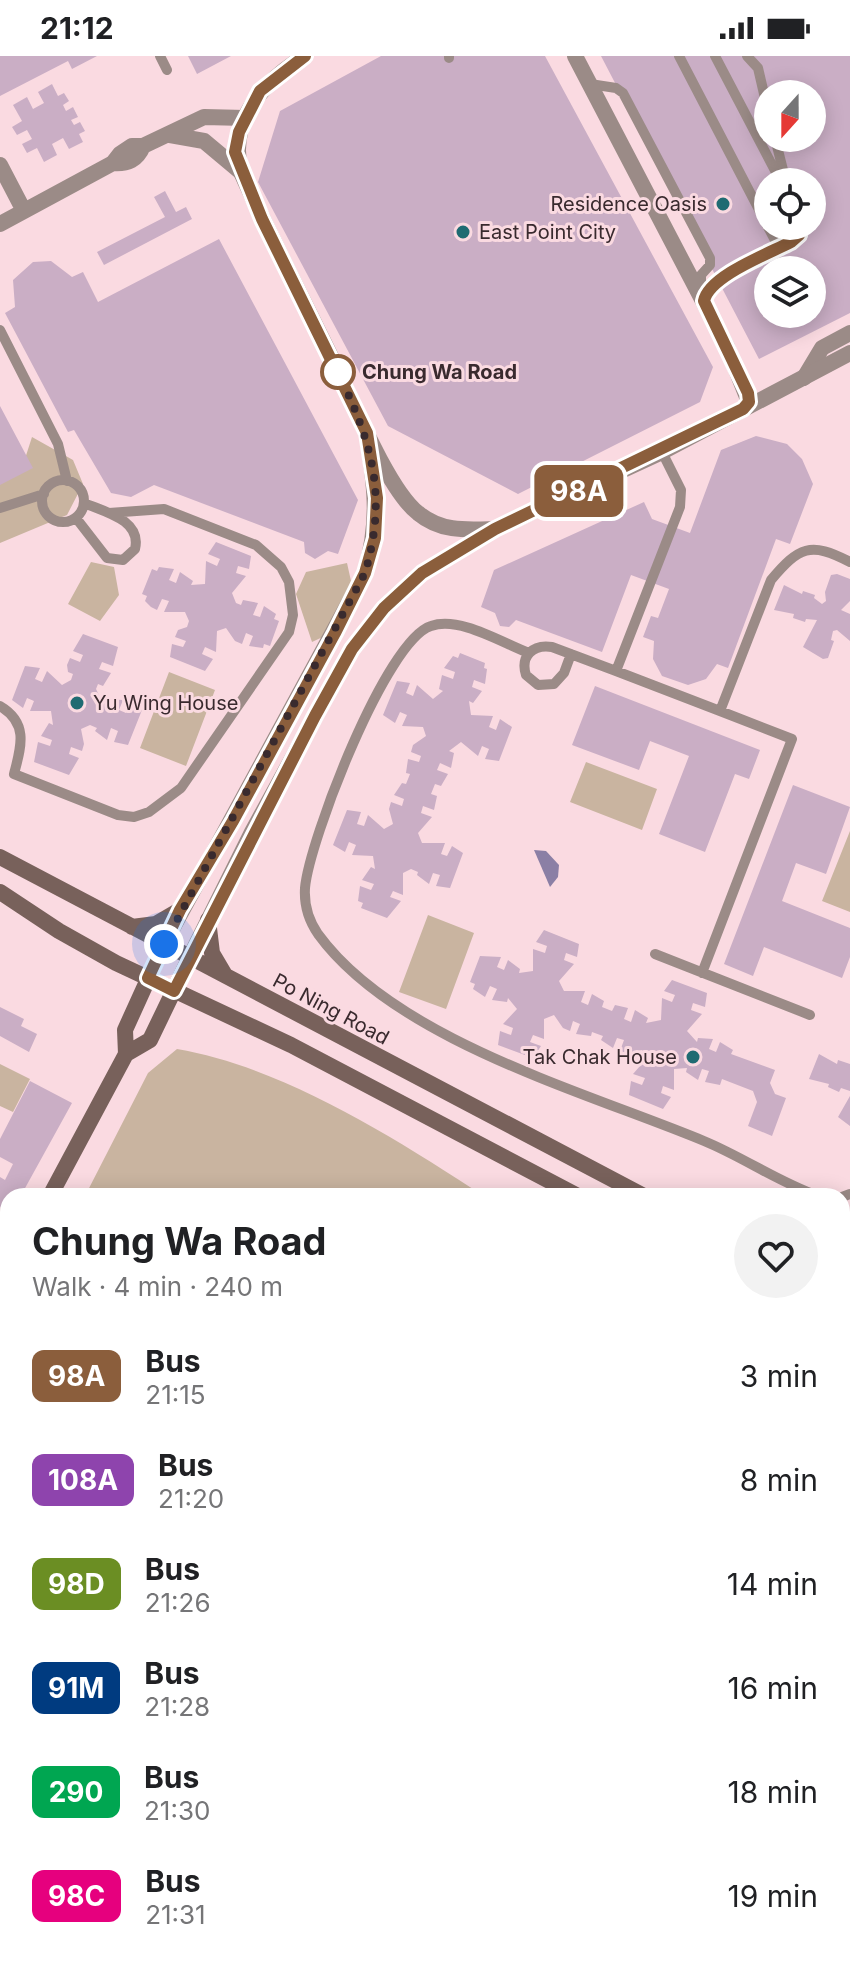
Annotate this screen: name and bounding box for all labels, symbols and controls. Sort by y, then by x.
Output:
text: 21:12 [40,10,114,46]
north arrow [754,80,826,152]
map controls [754,80,826,328]
button: locate [754,168,826,240]
place label: Residence Oasis [550,192,707,216]
marker: Residence Oasis [714,195,732,213]
place label: East Point City [479,220,616,244]
marker: East Point City [454,223,472,241]
button: layers [754,256,826,328]
marker: Chung Wa Road [321,355,355,389]
place label: Chung Wa Road [362,360,517,384]
line badge: 98A [533,465,625,517]
text: 98A [550,474,608,508]
place label: Yu Wing House [93,691,238,715]
marker: Yu Wing House [68,694,86,712]
your location [144,924,184,964]
street label: Po Ning Road [269,968,393,1050]
place label: Tak Chak House [523,1045,677,1069]
marker: Tak Chak House [684,1048,702,1066]
button: heart [734,1214,818,1298]
text: Chung Wa Road [32,1218,327,1264]
text: Walk · 4 min · 240 m [32,1271,283,1302]
text: Bus [145,1343,201,1379]
text: 3 min [740,1358,818,1394]
text: 98A [48,1359,105,1393]
text: 21:15 [145,1379,206,1410]
text: Bus [158,1447,213,1483]
text: 8 min [740,1462,818,1498]
text: 108A [48,1463,118,1497]
text: 21:20 [158,1483,224,1514]
text: Bus [145,1551,200,1587]
text: 14 min [727,1566,818,1602]
text: 98D [48,1567,105,1601]
text: 21:26 [145,1587,211,1618]
text: Bus [144,1655,200,1691]
text: 16 min [727,1670,818,1706]
text: 91M [48,1671,104,1705]
text: 21:28 [144,1691,210,1722]
text: Bus [144,1759,199,1795]
text: 18 min [728,1774,818,1810]
text: 290 [49,1775,103,1809]
text: 21:30 [144,1795,210,1826]
text: Bus [145,1863,200,1899]
text: 19 min [727,1878,818,1914]
text: 98C [48,1879,105,1913]
text: 21:31 [145,1899,206,1930]

